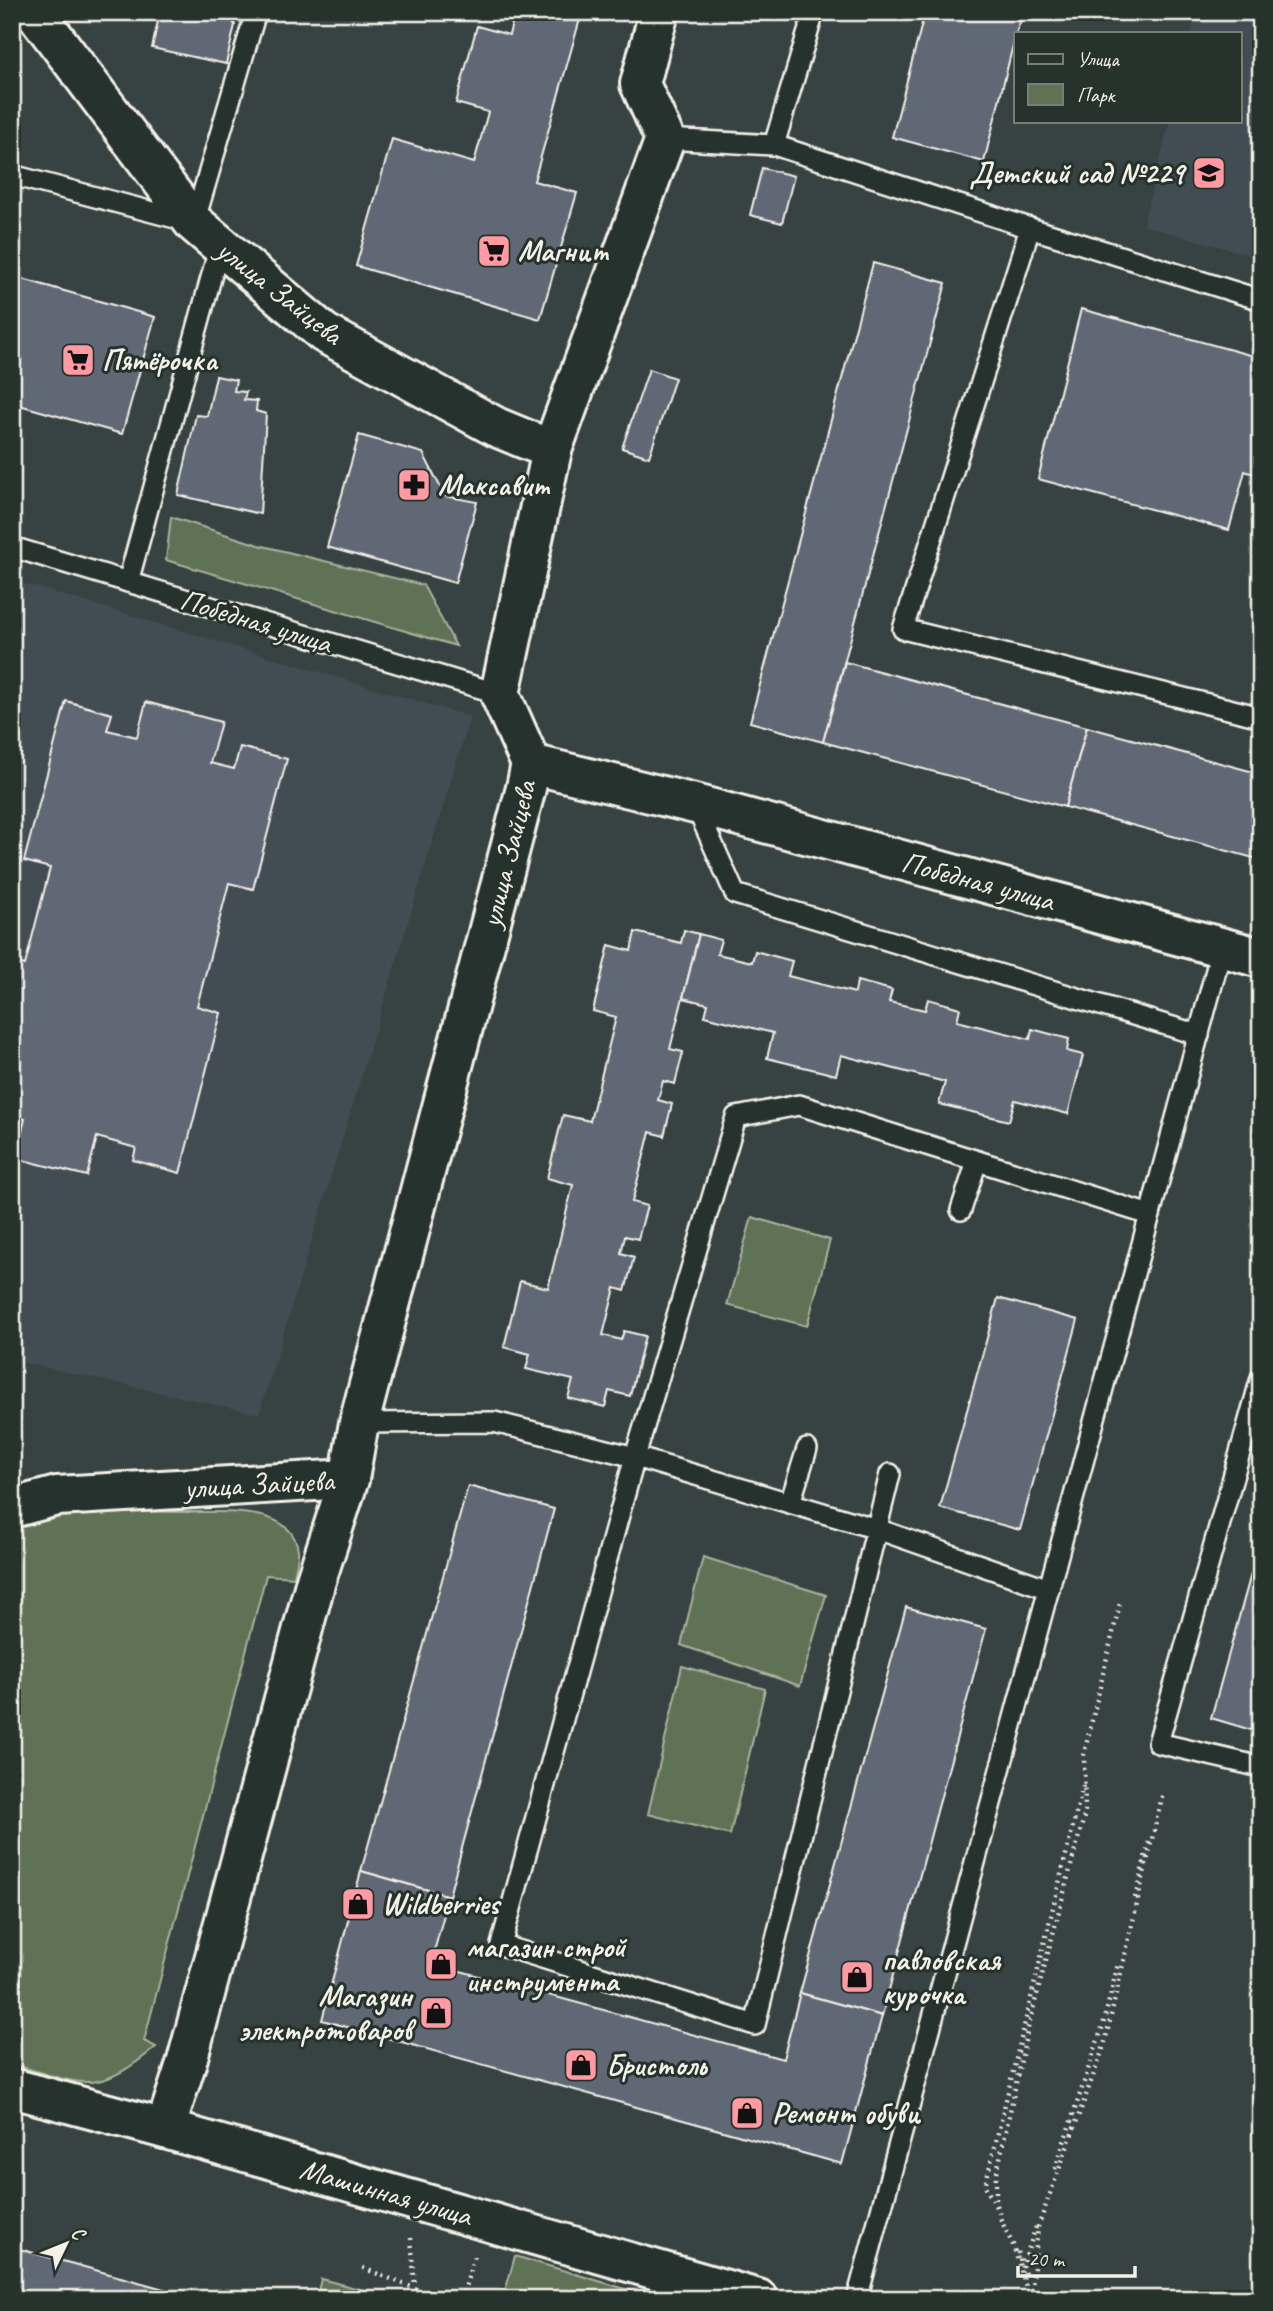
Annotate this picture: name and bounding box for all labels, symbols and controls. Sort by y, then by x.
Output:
legend [1014,32,1242,122]
text: Улица [1077,46,1120,72]
text: Парк [1077,82,1117,108]
place label: Детский сад №229 [970,154,1188,192]
school or university icon: Детский сад №229 [1190,154,1228,192]
street label: улица Зайцева [208,230,352,354]
supermarket icon: Магнит [475,232,513,270]
place label: Магнит [518,232,609,270]
supermarket icon: Пятёрочка [59,341,97,379]
place label: Пятёрочка [102,341,219,379]
pharmacy icon: Максавит [395,466,433,504]
place label: Максавит [438,466,551,504]
street label: Победная улица [176,580,338,663]
street label: улица Зайцева [471,775,545,933]
street label: Победная улица [898,842,1060,920]
street label: улица Зайцева [181,1461,337,1507]
shop icon: Wildberries [339,1885,377,1923]
place label: Wildberries [382,1885,503,1923]
place label: магазин строй инструмента [466,1928,628,2001]
place label: павловская курочка [882,1941,1002,2013]
shop icon: магазин строй инструмента [422,1945,460,1983]
shop icon: павловская курочка [838,1958,876,1996]
place label: Магазин электротоваров [239,1977,417,2049]
shop icon: Магазин электротоваров [417,1994,455,2032]
shop icon: Бристоль [562,2046,600,2084]
place label: Бристоль [606,2046,708,2084]
shop icon: Ремонт обуви [728,2094,766,2132]
place label: Ремонт обуви [772,2094,921,2132]
street label: Машинная улица [296,2149,478,2235]
north arrow [32,2210,102,2280]
text: С [66,2221,91,2247]
scale bar [1018,2234,1135,2278]
text: 20 m [1028,2246,1066,2272]

